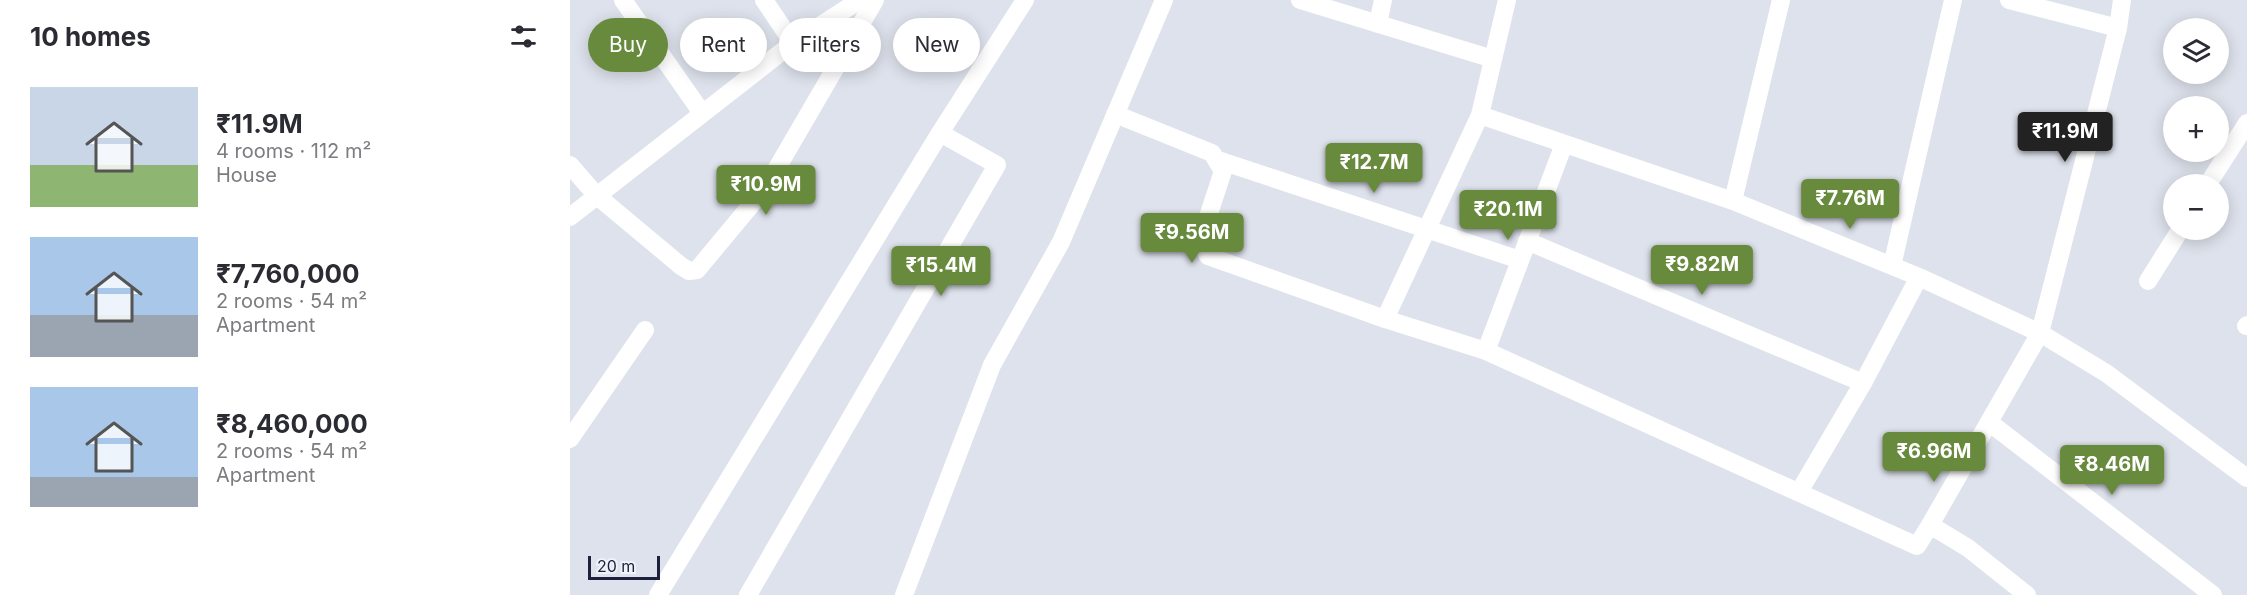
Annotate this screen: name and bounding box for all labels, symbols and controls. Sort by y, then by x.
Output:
chip: Buy [588,18,668,72]
chip: Rent [680,18,767,72]
chip: Filters [779,18,881,72]
chip: New [893,18,980,72]
map controls [2163,18,2229,240]
button: layers [2163,18,2229,84]
icon: filters [507,20,540,53]
text: 10 homes [30,21,151,52]
button: + [2163,96,2229,162]
text: ₹11.9M [216,108,303,139]
icon: home [78,111,150,183]
pin: ₹11.9M [2016,112,2114,163]
text: ₹11.9M [2032,119,2098,143]
text: 4 rooms · 112 m² [216,139,371,163]
pin: ₹12.7M [1325,143,1423,194]
text: ₹12.7M [1339,150,1409,174]
text: House [216,163,277,187]
pin: ₹10.9M [717,165,815,216]
text: ₹10.9M [731,172,802,196]
button: − [2163,174,2229,240]
pin: ₹7.76M [1801,179,1899,230]
text: ₹7.76M [1815,186,1885,210]
pin: ₹20.1M [1459,190,1557,241]
text: ₹20.1M [1473,197,1543,221]
pin: ₹9.56M [1143,213,1241,264]
text: ₹9.56M [1155,220,1229,244]
pin: ₹9.82M [1653,245,1751,296]
pin: ₹15.4M [892,246,990,297]
text: ₹9.82M [1665,252,1739,276]
text: ₹15.4M [905,253,977,277]
text: ₹7,760,000 [216,258,360,289]
icon: home [78,261,150,333]
text: 2 rooms · 54 m² [216,289,367,313]
text: Apartment [216,313,315,337]
text: ₹8,460,000 [216,408,368,439]
icon: home [78,411,150,483]
pin: ₹6.96M [1885,432,1983,483]
text: 2 rooms · 54 m² [216,439,367,463]
text: ₹6.96M [1897,439,1971,463]
pin: ₹8.46M [2063,445,2161,496]
text: ₹8.46M [2074,452,2150,476]
text: Apartment [216,463,315,487]
scale bar [588,553,660,580]
text: 20 m [597,556,635,576]

